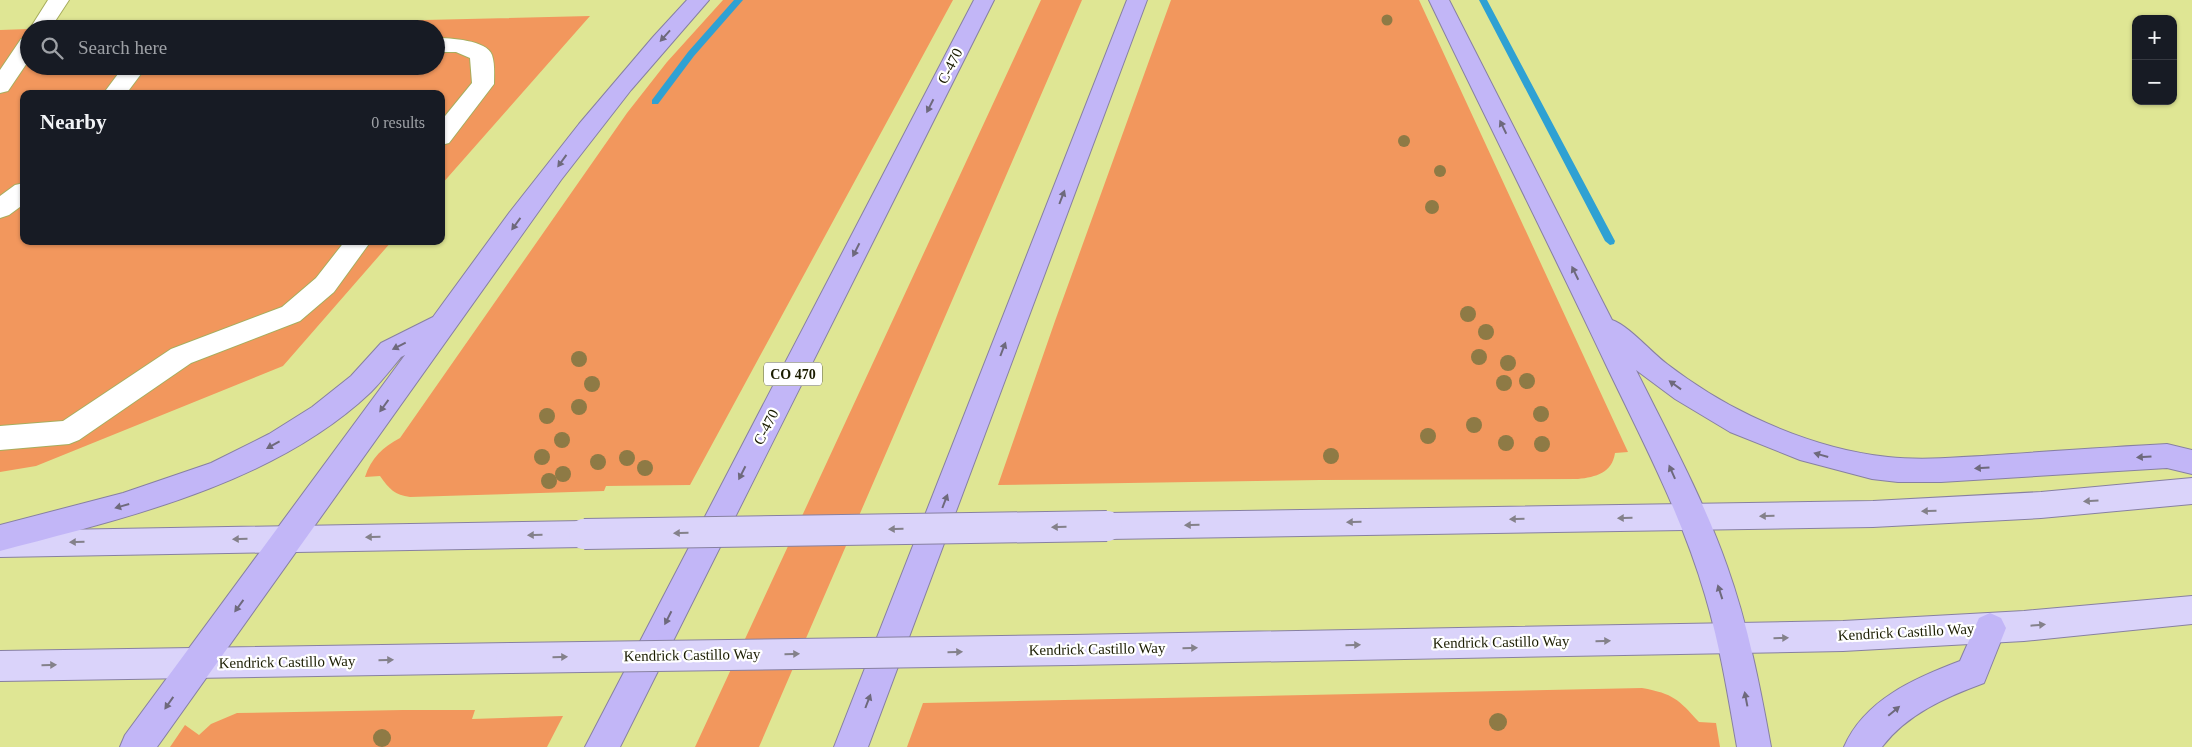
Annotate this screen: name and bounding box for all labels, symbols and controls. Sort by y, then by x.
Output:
map controls [2132,15,2177,105]
button: + [2132,15,2177,60]
search box [20,20,445,75]
one-way arrow [660,29,671,42]
icon: search [38,34,66,62]
text: Search here [78,37,167,58]
street label: C-470 [934,46,966,86]
button: − [2132,60,2177,105]
one-way arrow [926,99,934,113]
text: Nearby [40,110,107,134]
text: 0 results [371,114,425,131]
one-way arrow [1499,120,1507,134]
one-way arrow [557,154,567,168]
one-way arrow [1058,189,1066,204]
one-way arrow [511,217,521,230]
one-way arrow [852,243,860,258]
one-way arrow [1571,266,1579,280]
one-way arrow [392,342,406,350]
one-way arrow [1000,342,1008,356]
road number: CO 470 [764,362,822,386]
one-way arrow [1668,380,1682,390]
one-way arrow [379,399,389,412]
street label: C-470 [750,407,782,447]
one-way arrow [265,441,280,449]
one-way arrow [1814,450,1829,458]
one-way arrow [2136,453,2152,461]
one-way arrow [1974,464,1990,472]
one-way arrow [1668,465,1676,479]
one-way arrow [738,466,746,480]
one-way arrow [942,493,949,508]
one-way arrow [2083,498,2099,506]
one-way arrow [115,502,130,510]
one-way arrow [1921,508,1937,516]
one-way arrow [1758,512,1774,520]
one-way arrow [1617,514,1633,522]
one-way arrow [1508,516,1524,524]
one-way arrow [1346,518,1362,526]
one-way arrow [1183,521,1199,529]
one-way arrow [1050,523,1066,531]
one-way arrow [888,525,904,533]
one-way arrow [673,529,689,537]
one-way arrow [527,531,543,539]
one-way arrow [365,533,381,541]
one-way arrow [232,535,248,543]
one-way arrow [69,539,85,547]
one-way arrow [1716,584,1723,599]
one-way arrow [234,599,244,613]
one-way arrow [664,610,672,625]
street label: Kendrick Castillo Way [1837,620,1975,644]
one-way arrow [2031,620,2047,628]
street label: Kendrick Castillo Way [1432,633,1570,651]
one-way arrow [1773,633,1789,641]
one-way arrow [1595,636,1611,644]
street label: Kendrick Castillo Way [1028,640,1166,658]
one-way arrow [1345,641,1361,649]
one-way arrow [1182,644,1198,652]
street label: Kendrick Castillo Way [623,646,761,664]
one-way arrow [947,648,963,656]
one-way arrow [785,650,801,658]
street label: Kendrick Castillo Way [218,653,356,671]
one-way arrow [552,653,568,661]
one-way arrow [378,656,394,664]
one-way arrow [41,661,57,669]
one-way arrow [1741,691,1749,707]
one-way arrow [865,694,873,709]
one-way arrow [164,696,174,710]
one-way arrow [1887,706,1900,717]

